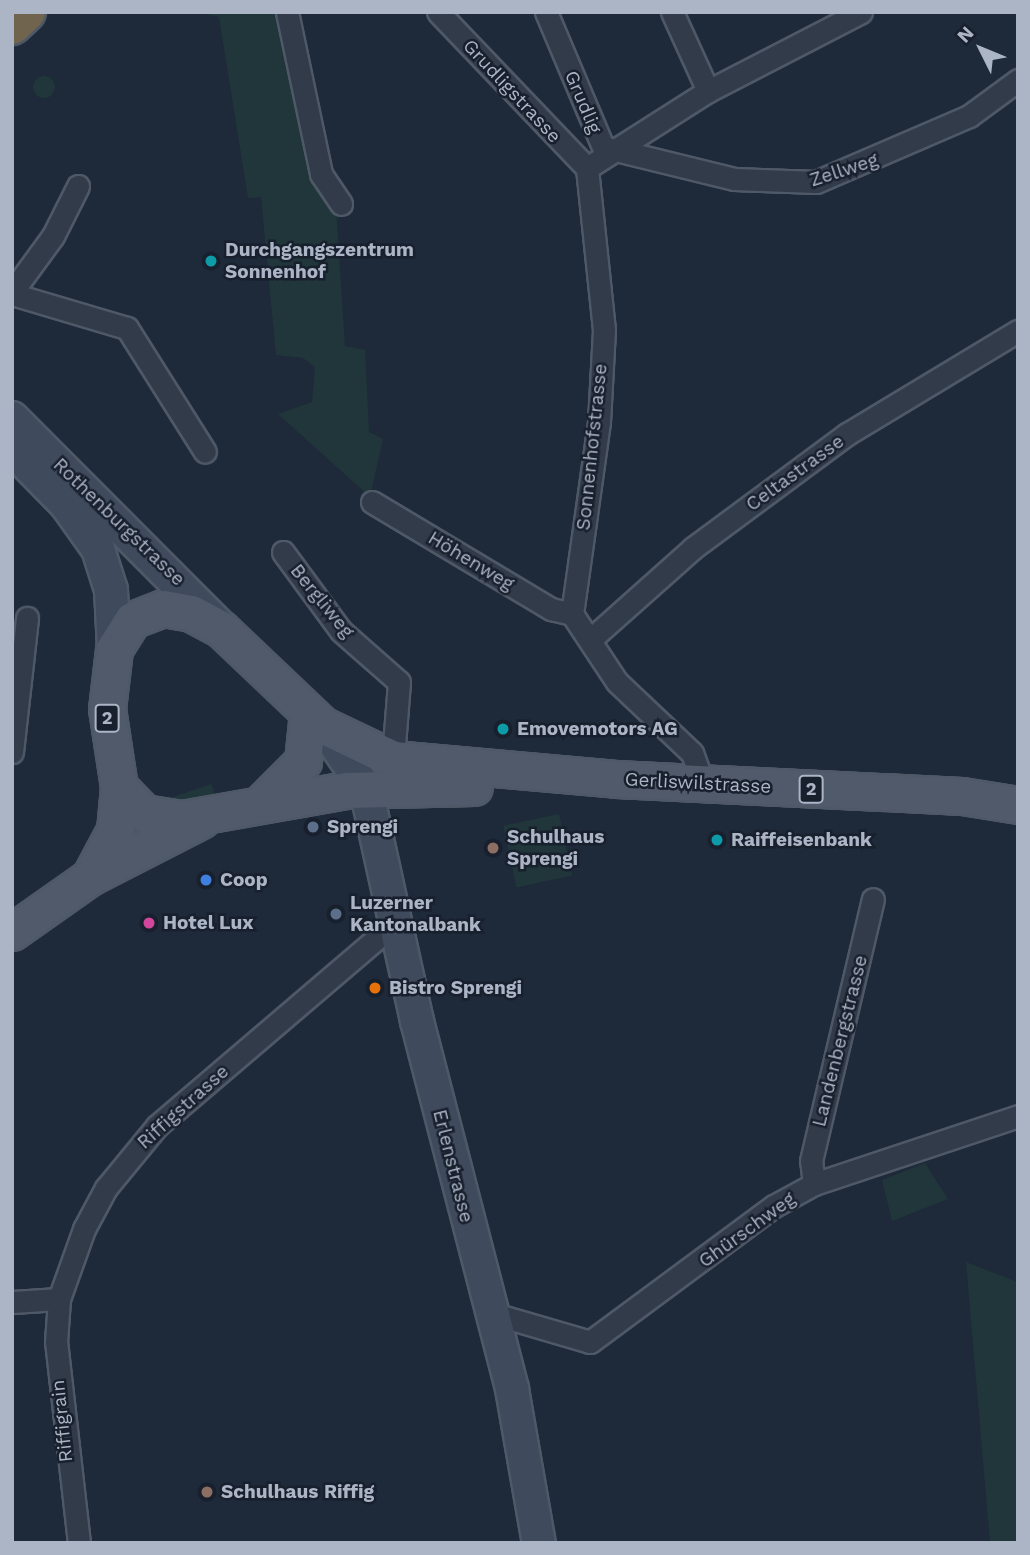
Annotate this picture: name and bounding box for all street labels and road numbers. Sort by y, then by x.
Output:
street label: Grudligstrasse [458,34,566,148]
street label: Grudlig [560,67,606,137]
street label: Zellweg [807,148,881,192]
street label: Sonnenhofstrasse [572,363,612,531]
street label: Celtastrasse [742,430,848,516]
street label: Rothenburgstrasse [48,453,190,591]
street label: Höhenweg [424,526,518,596]
street label: Bergliweg [285,560,359,642]
road number: 2 [93,704,121,732]
street label: Gerliswilstrasse [624,768,772,798]
road number: 2 [797,774,825,804]
street label: Landenbergstrasse [808,953,872,1129]
street label: Riffigstrasse [133,1060,233,1154]
street label: Erlenstrasse [428,1107,478,1225]
street label: Ghürschweg [694,1187,800,1273]
street label: Riffigrain [46,1379,78,1463]

